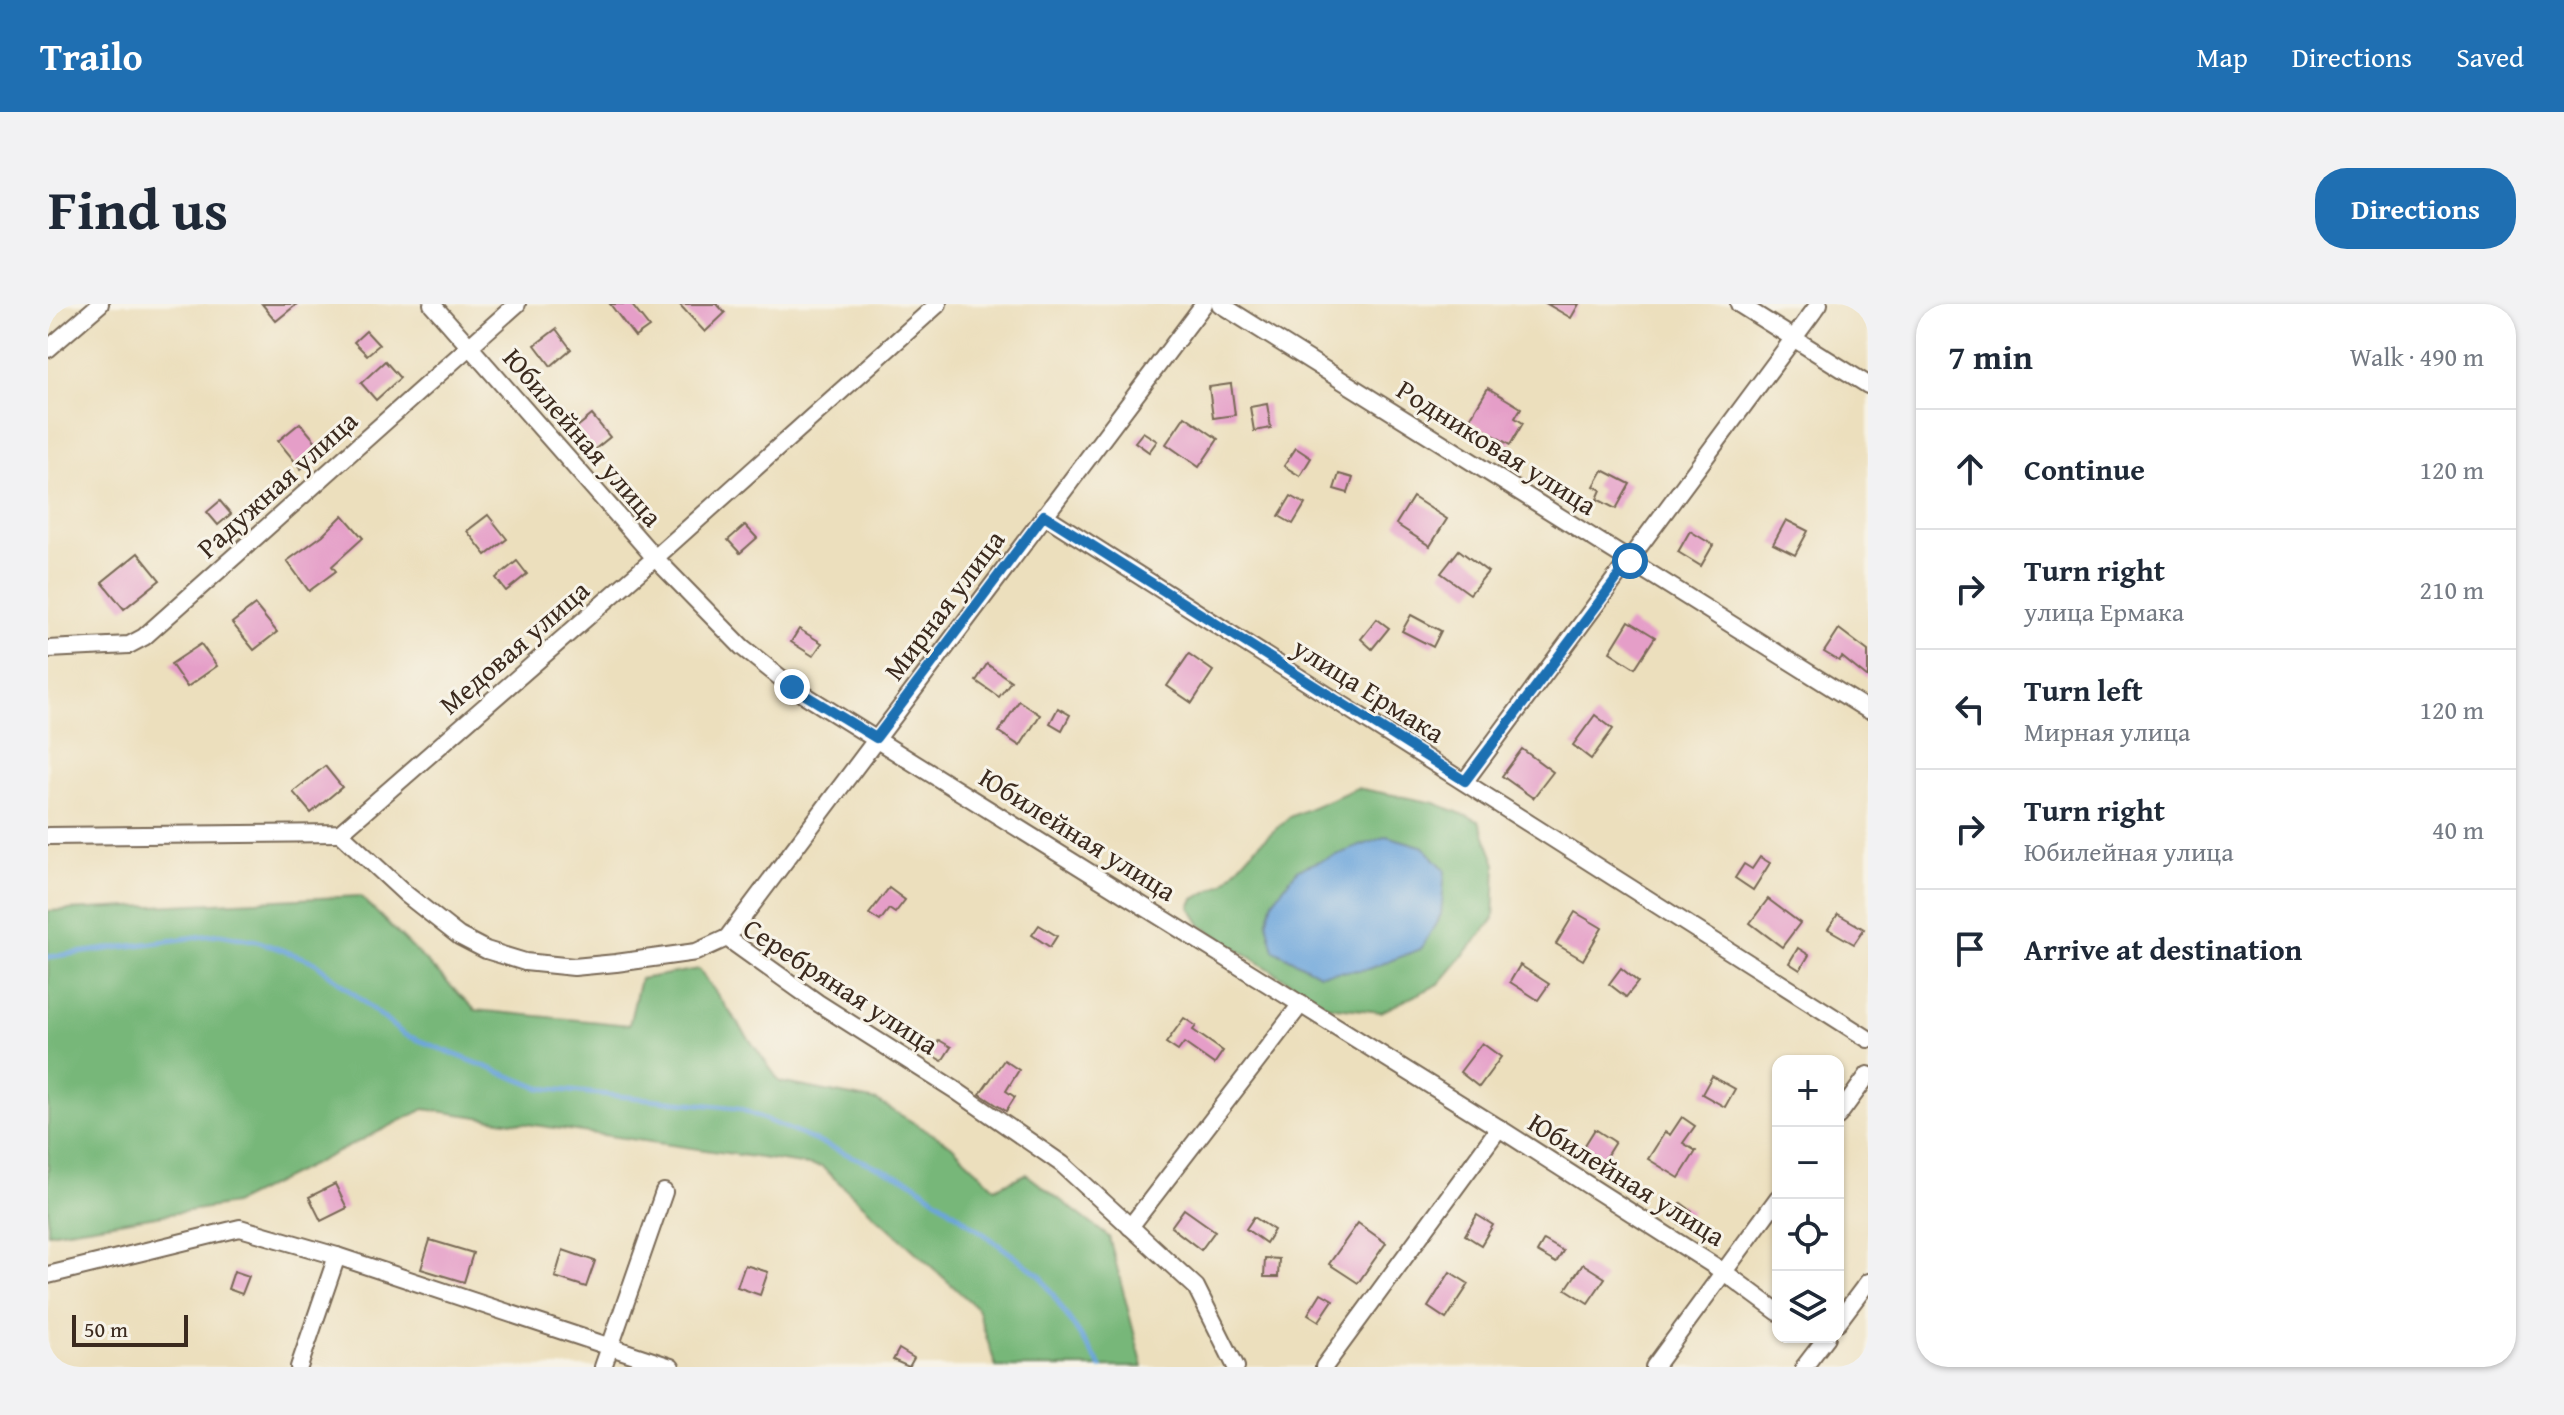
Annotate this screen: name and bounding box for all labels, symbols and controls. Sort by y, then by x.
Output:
text: Trailo [40,28,143,84]
text: Map [2196,36,2248,77]
text: Directions [2292,36,2412,77]
text: Saved [2456,36,2524,77]
text: Find us [48,167,228,250]
button: Directions [2315,168,2516,249]
text: 7 min [1948,332,2033,381]
text: Walk · 490 m [2350,337,2484,376]
street label: Юбилейная улица [494,338,673,536]
street label: Родниковая улица [1389,368,1606,525]
street label: Радужная улица [187,400,367,567]
icon: ahead [1948,447,1992,491]
text: Continue [2024,447,2145,491]
text: 120 m [2419,450,2484,489]
street label: Мирная улица [873,520,1014,689]
route start [1612,543,1648,579]
text: Turn right [2024,548,2165,592]
icon: right [1948,567,1992,611]
street label: Медовая улица [429,569,598,724]
text: 210 m [2419,570,2484,609]
text: улица Ермака [2024,592,2184,631]
street label: улица Ермака [1284,626,1454,753]
text: Turn left [2024,668,2143,712]
route end [774,669,810,705]
icon: left [1948,687,1992,731]
text: 120 m [2419,690,2484,729]
text: Мирная улица [2024,712,2190,751]
street label: Юбилейная улица [972,756,1185,911]
text: Turn right [2024,788,2165,832]
icon: right [1948,807,1992,851]
text: 40 m [2432,810,2484,849]
text: Юбилейная улица [2024,832,2234,871]
street label: Серебряная улица [735,907,948,1065]
icon: arrive [1948,927,1992,971]
text: Arrive at destination [2024,927,2302,971]
map controls [1772,1055,1844,1343]
button: + [1772,1055,1844,1127]
street label: Юбилейная улица [1521,1101,1734,1256]
button: − [1772,1127,1844,1199]
button: locate [1772,1199,1844,1271]
button: layers [1772,1271,1844,1343]
scale bar [72,1311,188,1347]
text: 50 m [84,1313,128,1345]

